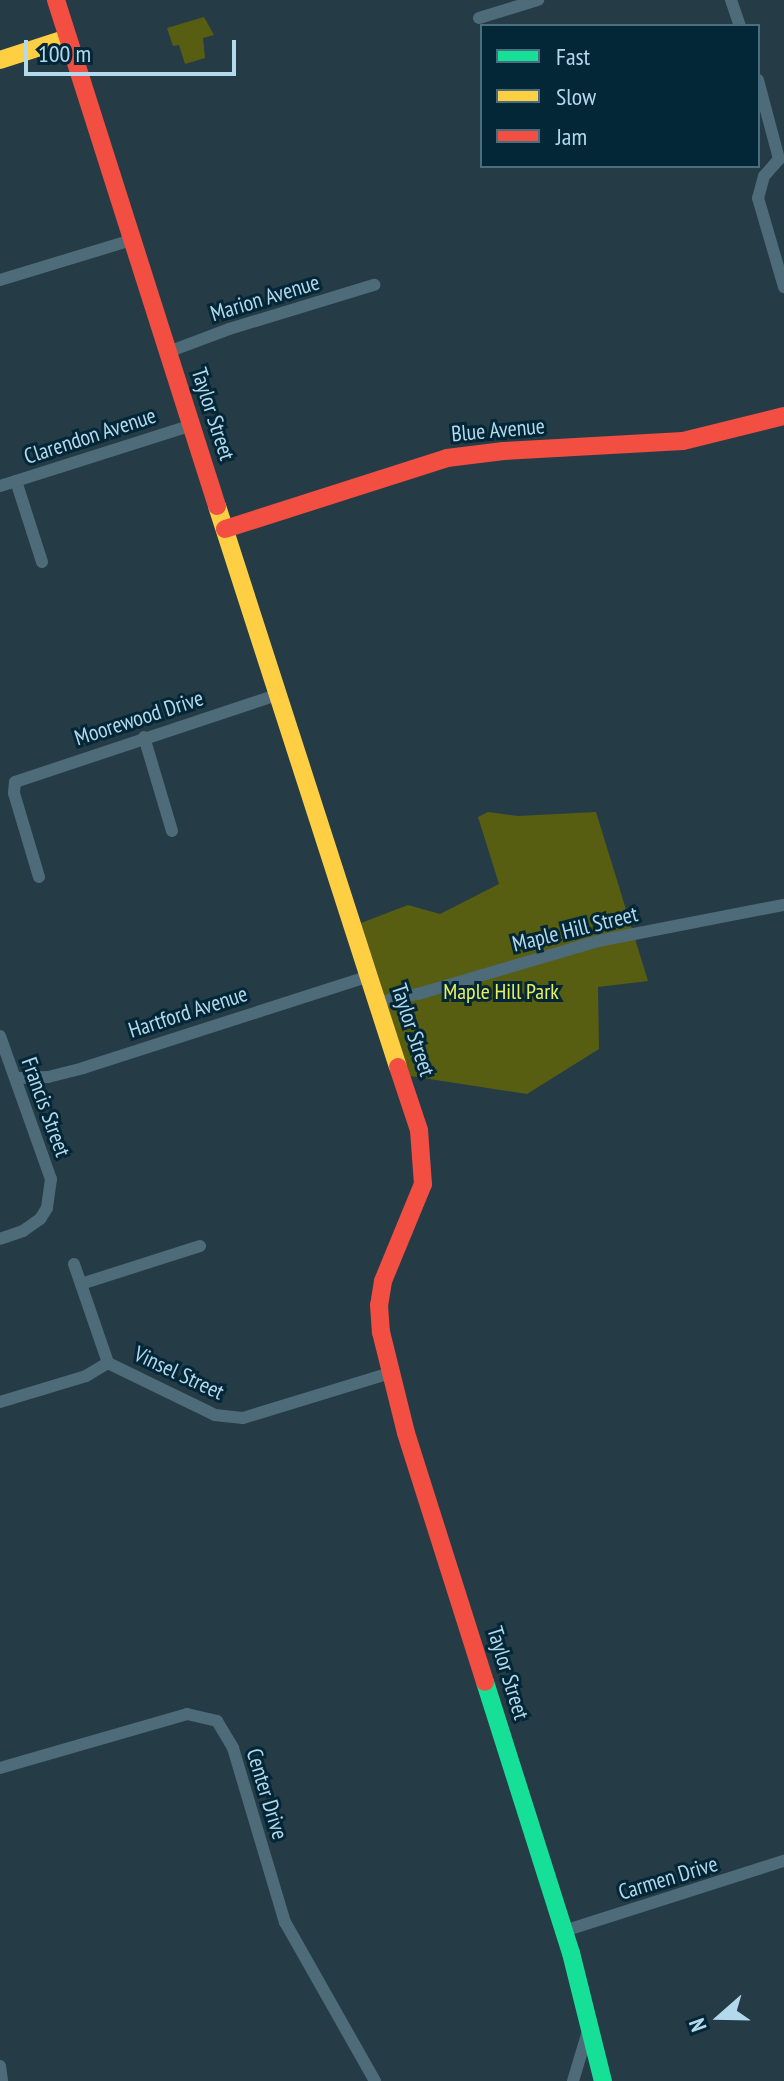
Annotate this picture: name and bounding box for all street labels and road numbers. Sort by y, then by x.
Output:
street label: Marion Avenue [207,269,323,327]
street label: Taylor Street [186,364,240,464]
street label: Clarendon Avenue [20,402,160,470]
street label: Blue Avenue [450,413,546,447]
street label: Moorewood Drive [71,685,207,751]
street label: Maple Hill Street [510,901,640,957]
street label: Hartford Avenue [125,980,251,1044]
street label: Taylor Street [386,980,440,1080]
street label: Francis Street [16,1054,76,1160]
street label: Vinsel Street [130,1341,228,1405]
street label: Taylor Street [481,1623,535,1723]
street label: Center Drive [241,1745,293,1843]
street label: Carmen Drive [615,1850,721,1906]

